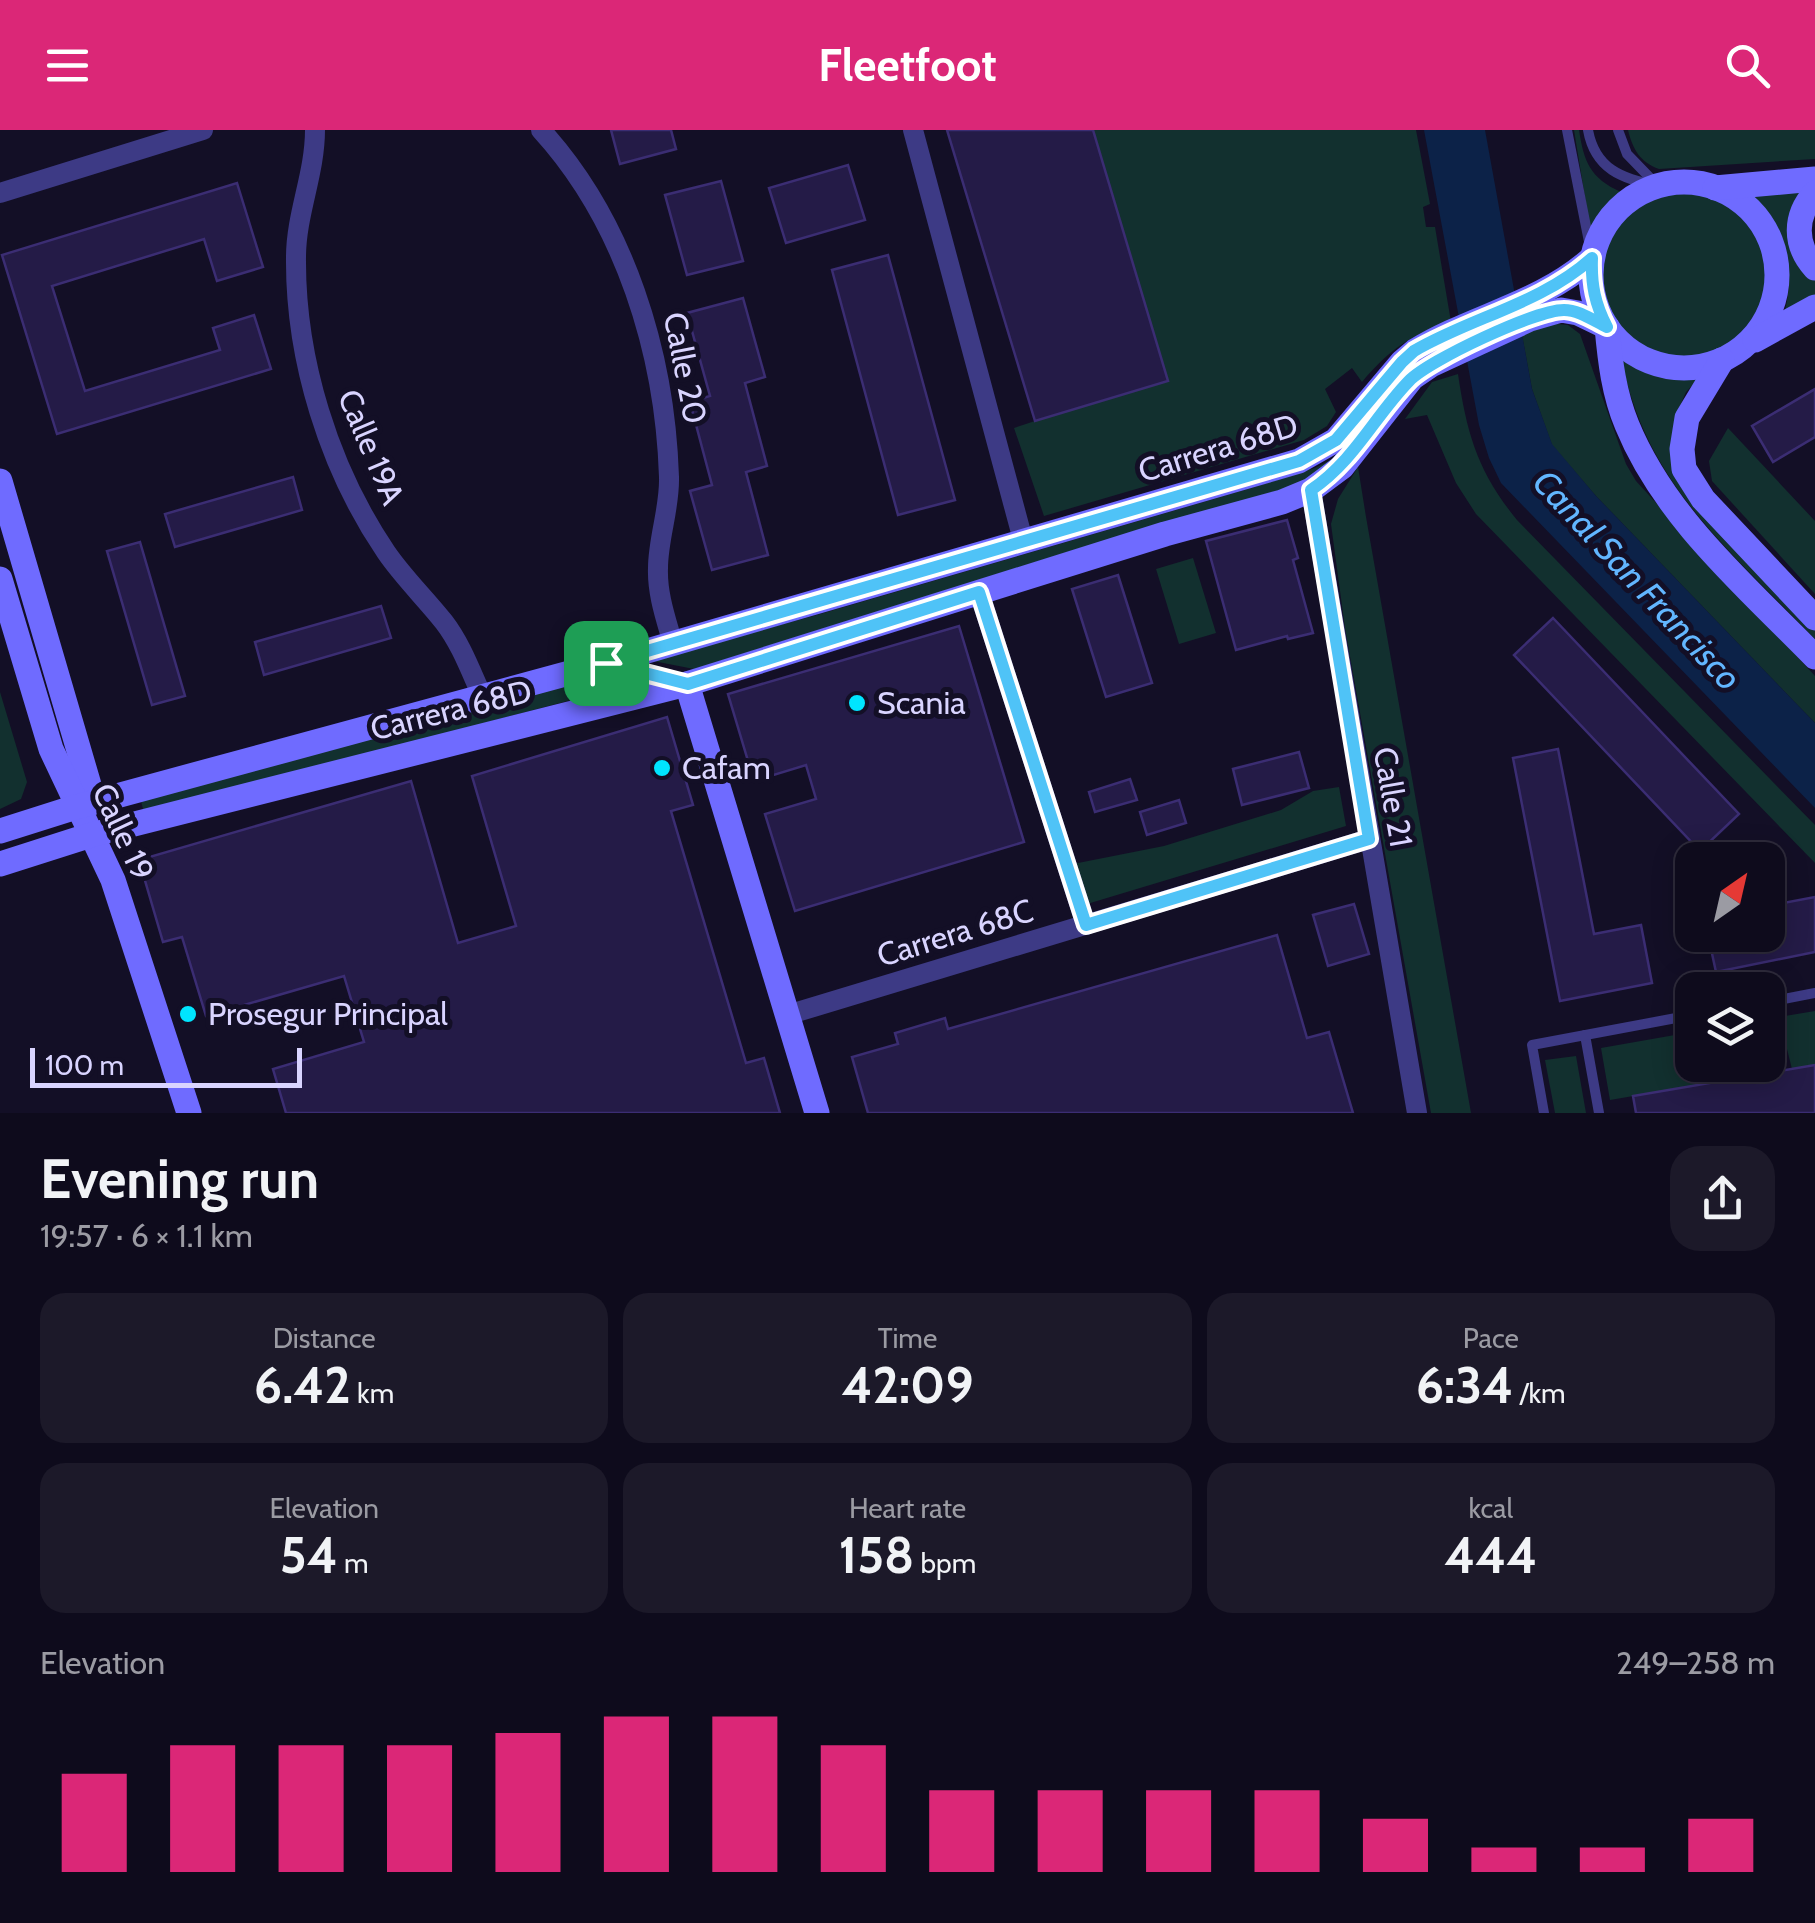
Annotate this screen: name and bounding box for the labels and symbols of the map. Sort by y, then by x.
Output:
street label: Calle 20 [656,309,715,427]
street label: Calle 19A [330,383,413,510]
street label: Carrera 68D [1133,405,1302,490]
water label: Canal San Francisco [1524,461,1750,699]
pin [564,621,649,706]
street label: Carrera 68D [366,671,535,748]
place label: Scania [877,683,966,722]
marker: Scania [846,692,868,714]
street label: Calle 21 [1366,744,1421,850]
place label: Cafam [682,748,771,787]
marker: Cafam [651,757,673,779]
street label: Calle 19 [84,777,163,886]
north arrow [1675,842,1785,952]
street label: Carrera 68C [872,890,1038,975]
place label: Prosegur Principal [208,994,448,1033]
marker: Prosegur Principal [177,1003,199,1025]
scale bar [30,1043,302,1088]

